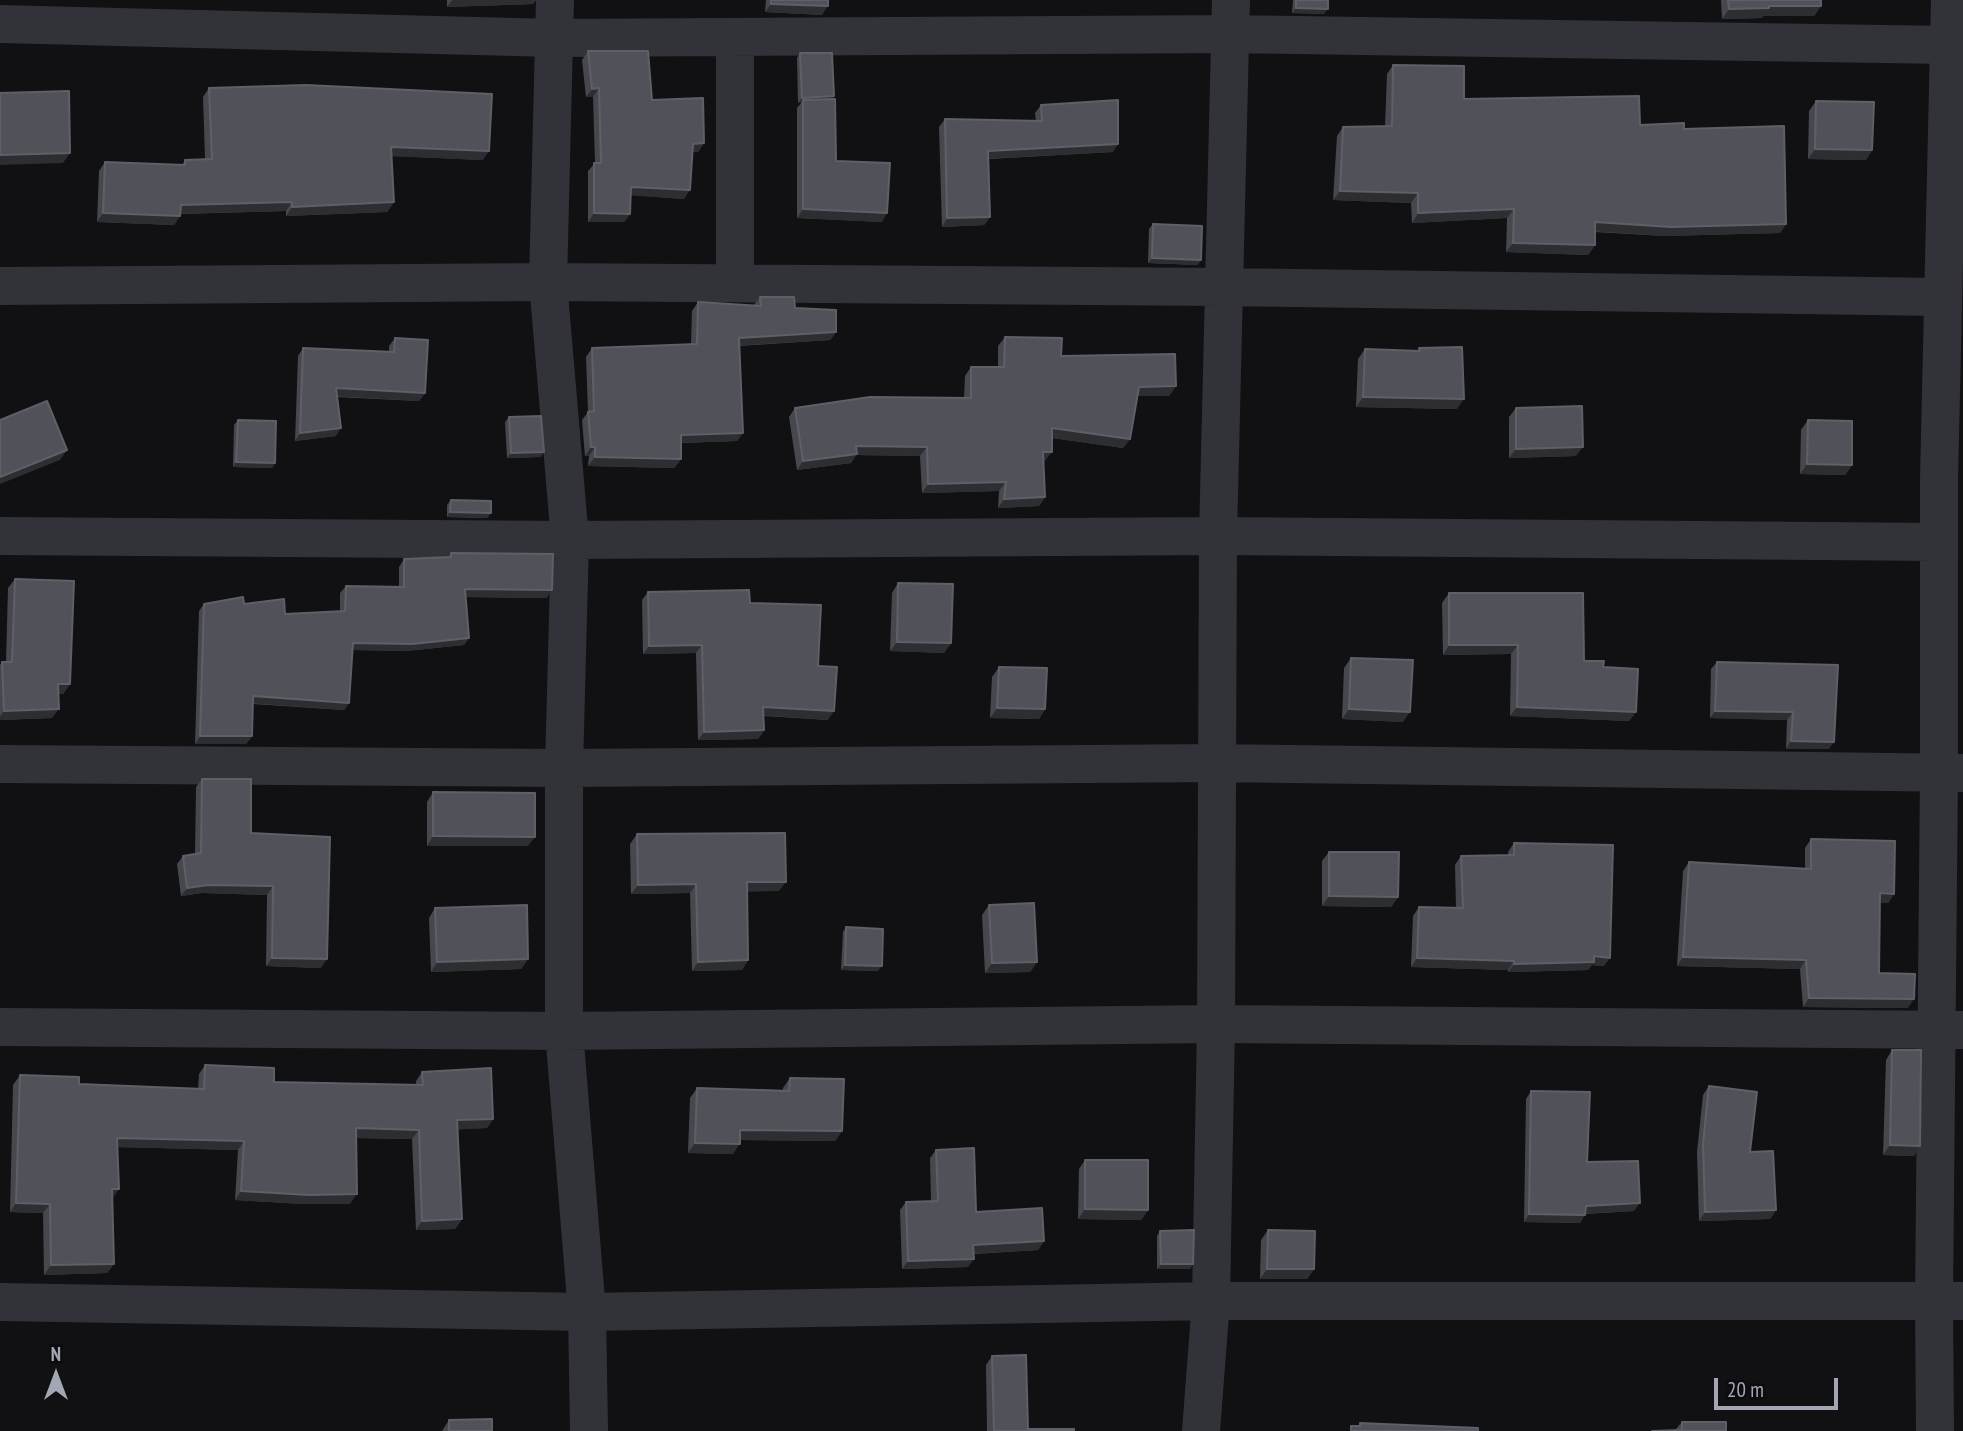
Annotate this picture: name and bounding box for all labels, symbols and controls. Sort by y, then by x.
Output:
north arrow [21,1340,91,1410]
text: N [51,1342,61,1366]
scale bar [1718,1364,1842,1408]
text: 20 m [1727,1376,1764,1403]

